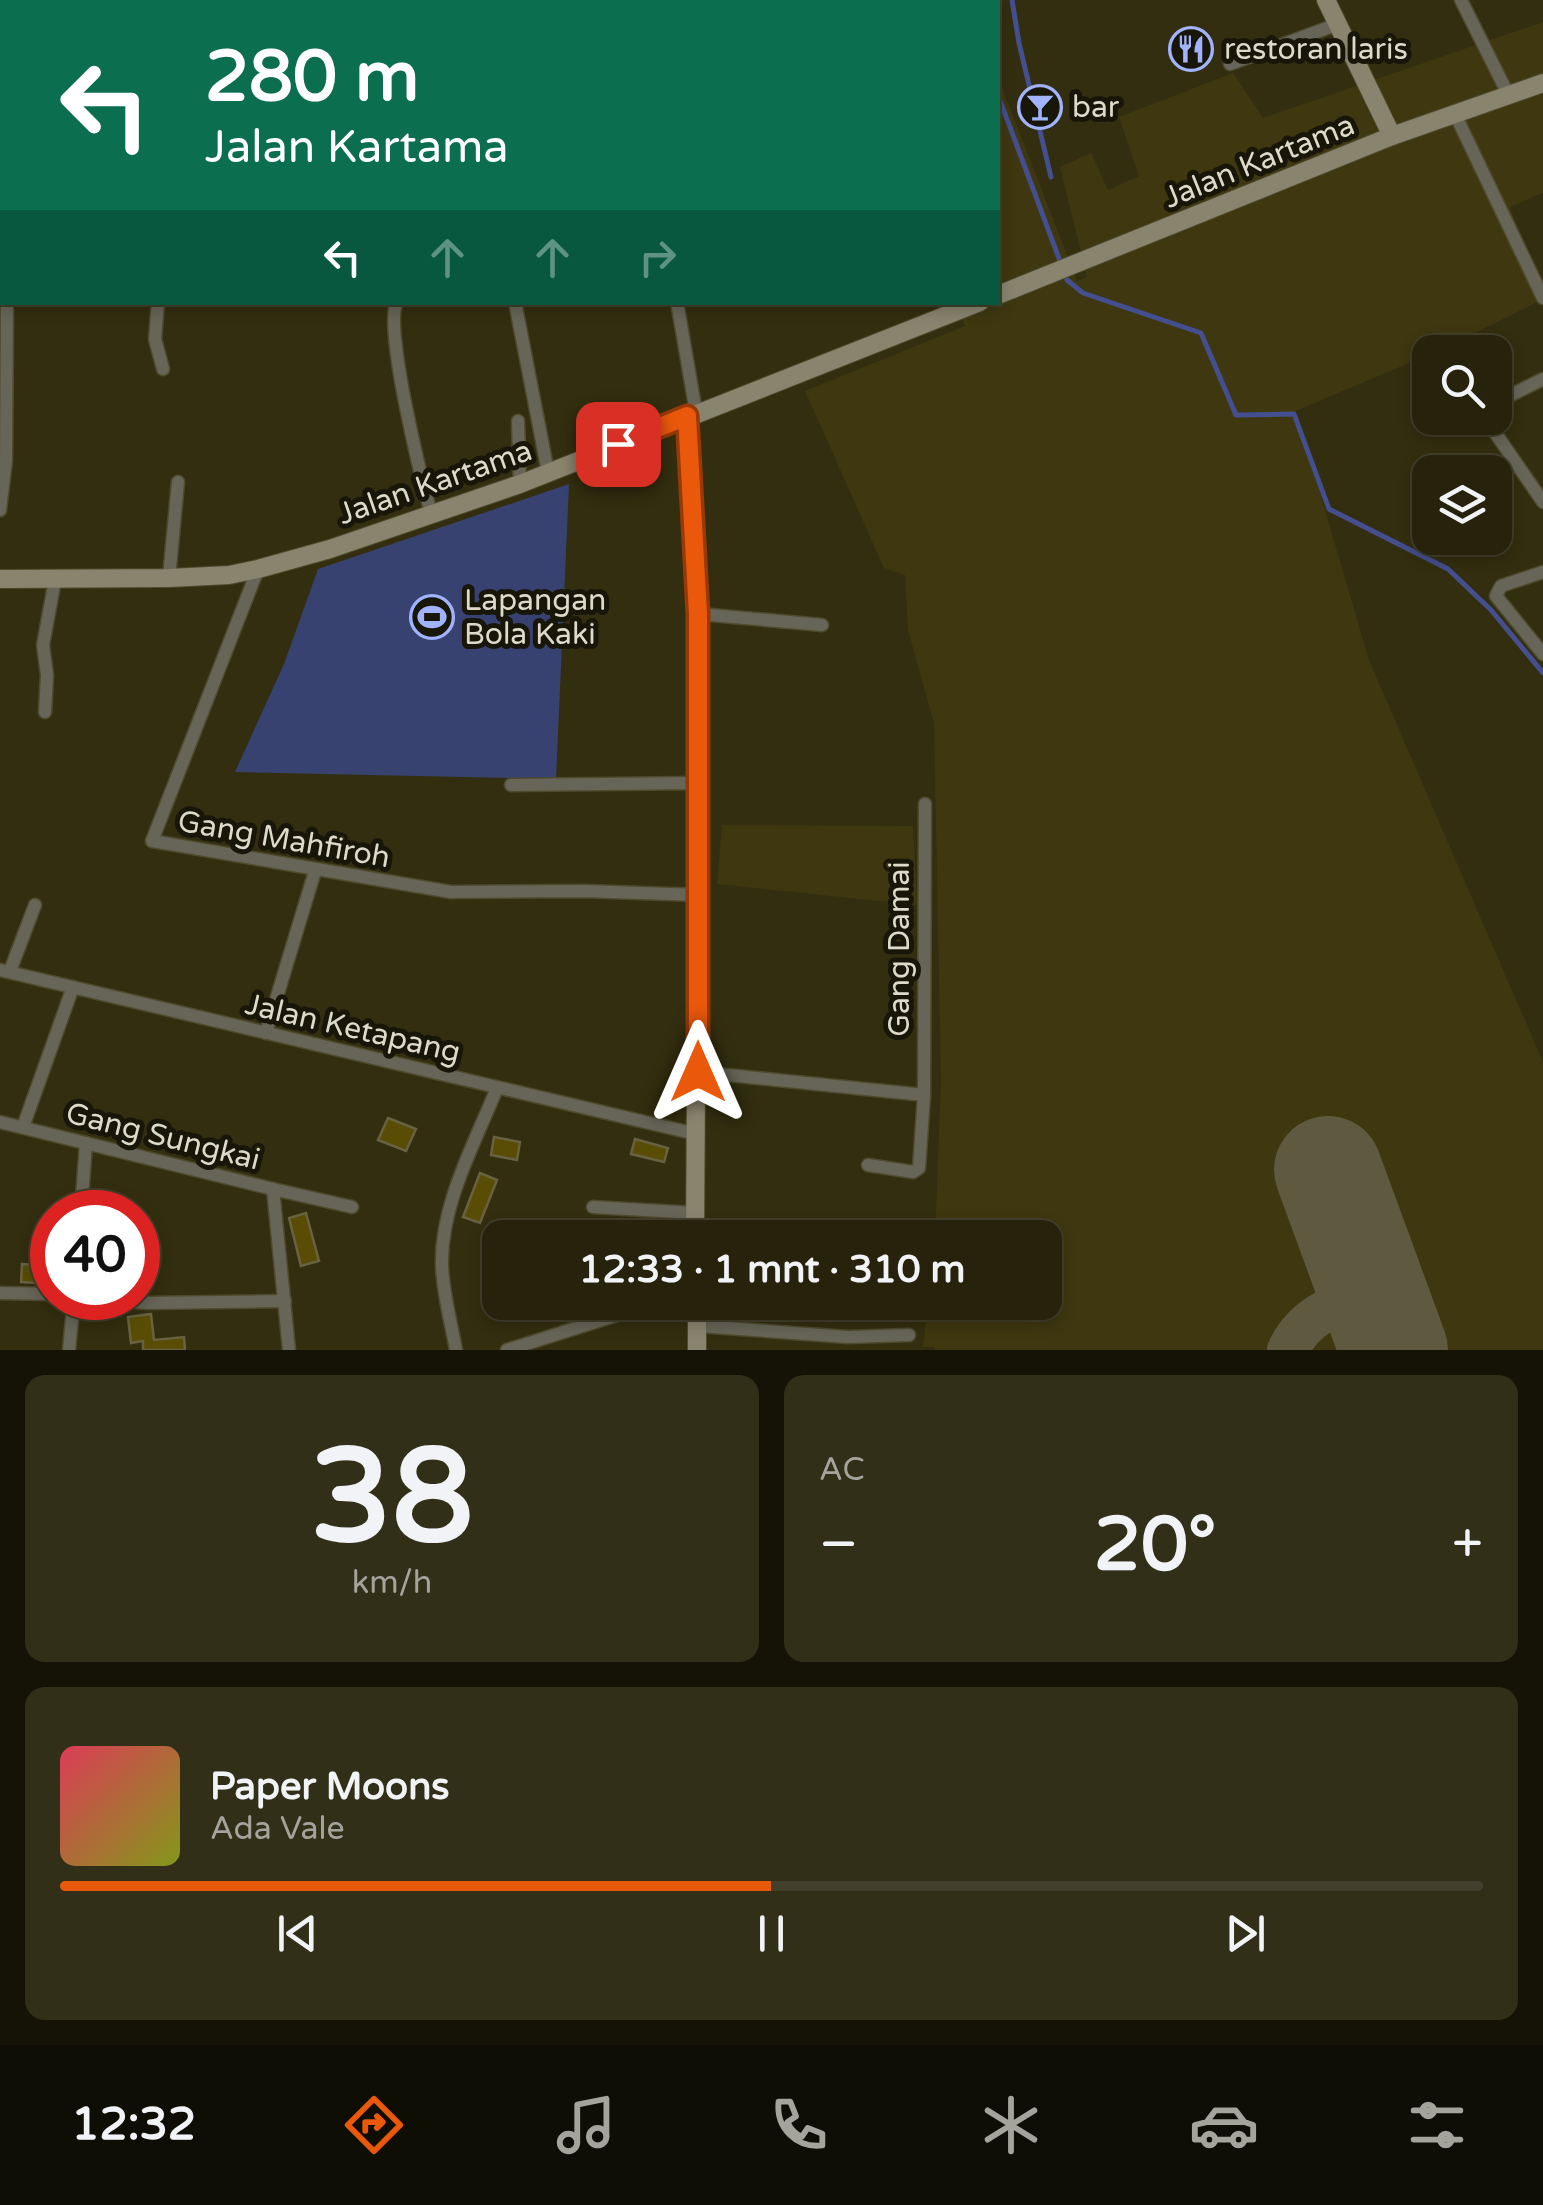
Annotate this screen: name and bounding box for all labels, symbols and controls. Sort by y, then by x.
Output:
restaurant icon: restoran laris [1168,26,1214,72]
place label: restoran laris [1224,31,1408,68]
text: 280 m [205,36,419,120]
icon: left [40,40,170,170]
bar icon: bar [1017,84,1063,130]
place label: bar [1072,89,1120,126]
street label: Jalan Kartama [1158,106,1360,217]
text: Jalan Kartama [205,121,509,175]
icon: left [315,230,370,285]
icon: ahead [420,230,475,285]
icon: ahead [525,230,580,285]
icon: right [630,230,685,285]
map controls [1412,335,1512,555]
button: search [1412,335,1512,435]
pin [576,402,661,487]
icon: arrive [591,417,646,472]
street label: Jalan Kartama [333,432,537,533]
button: layers [1412,455,1512,555]
place label: Lapangan Bola Kaki [464,582,606,653]
sports icon: Lapangan Bola Kaki [409,594,455,640]
street label: Gang Mahfiroh [175,803,393,876]
street label: Gang Damai [881,861,918,1037]
street label: Jalan Ketapang [242,986,464,1071]
position arrow [646,1020,750,1124]
street label: Gang Sungkai [62,1095,264,1178]
speed limit sign: 40 [30,1190,160,1320]
text: 12:33 · 1 mnt · 310 m [579,1247,965,1293]
text: 38 [310,1421,474,1577]
text: AC [819,1451,865,1489]
text: 20° [1094,1500,1216,1590]
text: − [819,1512,858,1578]
text: + [1452,1512,1483,1578]
text: km/h [352,1564,432,1602]
text: Paper Moons [210,1764,450,1810]
text: Ada Vale [210,1810,345,1848]
icon: previous [270,1906,325,1961]
icon: pause [744,1906,799,1961]
icon: next [1218,1906,1273,1961]
icon: directions [339,2090,409,2160]
icon: music [551,2090,621,2160]
icon: phone [764,2090,834,2160]
icon: climate [976,2090,1046,2160]
icon: car [1189,2090,1259,2160]
icon: filters [1402,2090,1472,2160]
text: 12:32 [71,2098,196,2152]

